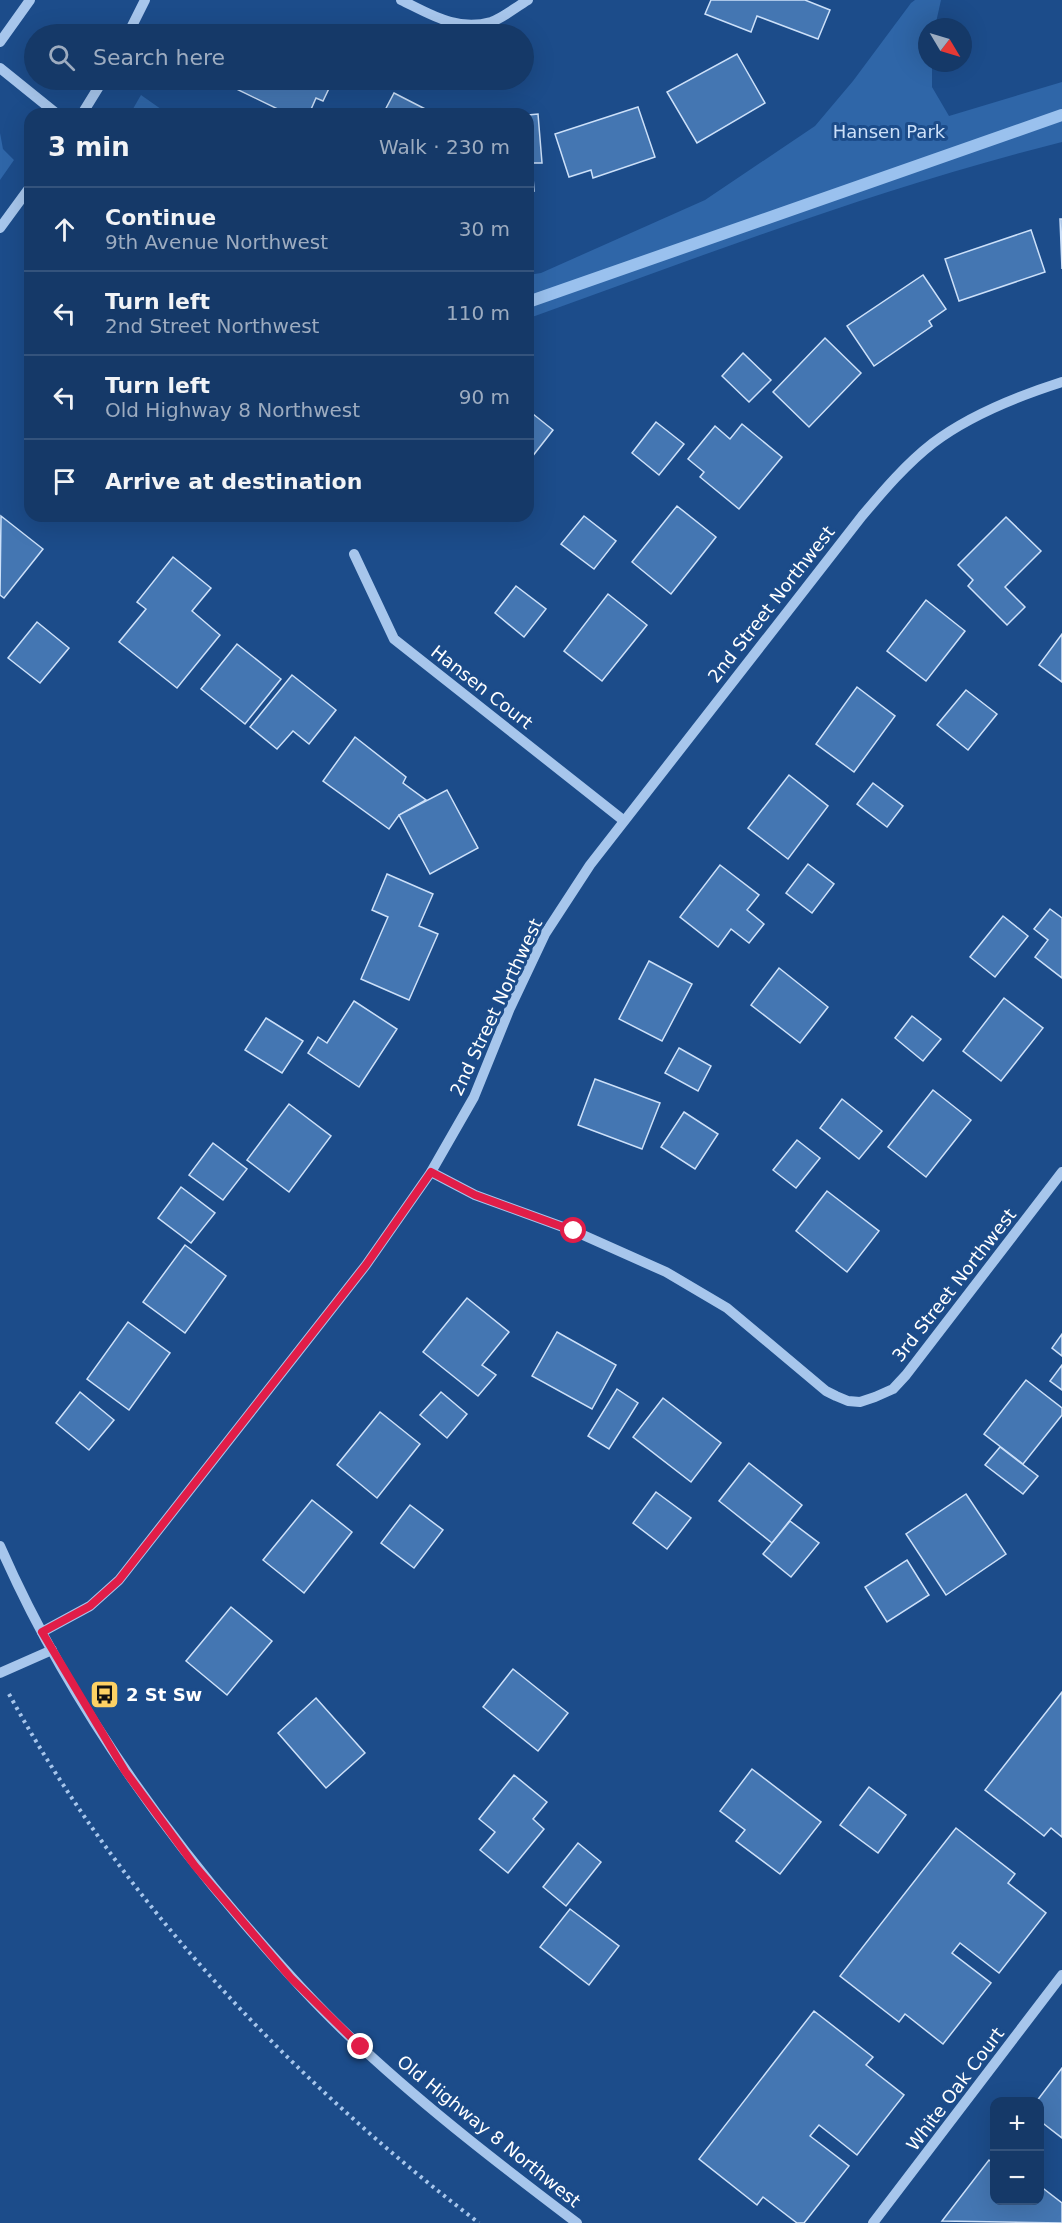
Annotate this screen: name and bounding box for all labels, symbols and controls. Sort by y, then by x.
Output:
north arrow [918,18,972,72]
search box [24,24,534,90]
icon: search [45,41,78,74]
text: Search here [93,45,225,70]
park label: Hansen Park [833,121,946,142]
text: 3 min [48,132,130,162]
text: Walk · 230 m [379,135,510,159]
text: Continue [105,205,216,230]
icon: ahead [48,213,81,246]
text: 30 m [459,217,510,241]
text: 9th Avenue Northwest [105,230,328,254]
text: Turn left [105,289,210,314]
icon: left [48,297,81,330]
text: 110 m [446,301,510,325]
text: 2nd Street Northwest [105,314,319,338]
text: Turn left [105,373,210,398]
icon: left [48,381,81,414]
text: 90 m [459,385,510,409]
text: Old Highway 8 Northwest [105,398,360,422]
icon: arrive [48,465,81,498]
text: Arrive at destination [105,469,362,494]
street label: 2nd Street Northwest [703,521,839,687]
street label: Hansen Court [427,641,537,733]
street label: 2nd Street Northwest [446,915,546,1099]
street label: 3rd Street Northwest [888,1204,1020,1366]
route start [560,1217,586,1243]
bus stop icon: 2 St Sw [89,1678,121,1710]
place label: 2 St Sw [126,1684,202,1705]
street label: White Oak Court [902,2023,1008,2155]
route end [347,2033,373,2059]
street label: Old Highway 8 Northwest [393,2051,585,2211]
map controls [990,2097,1044,2205]
button: + [990,2097,1044,2151]
button: − [990,2151,1044,2205]

